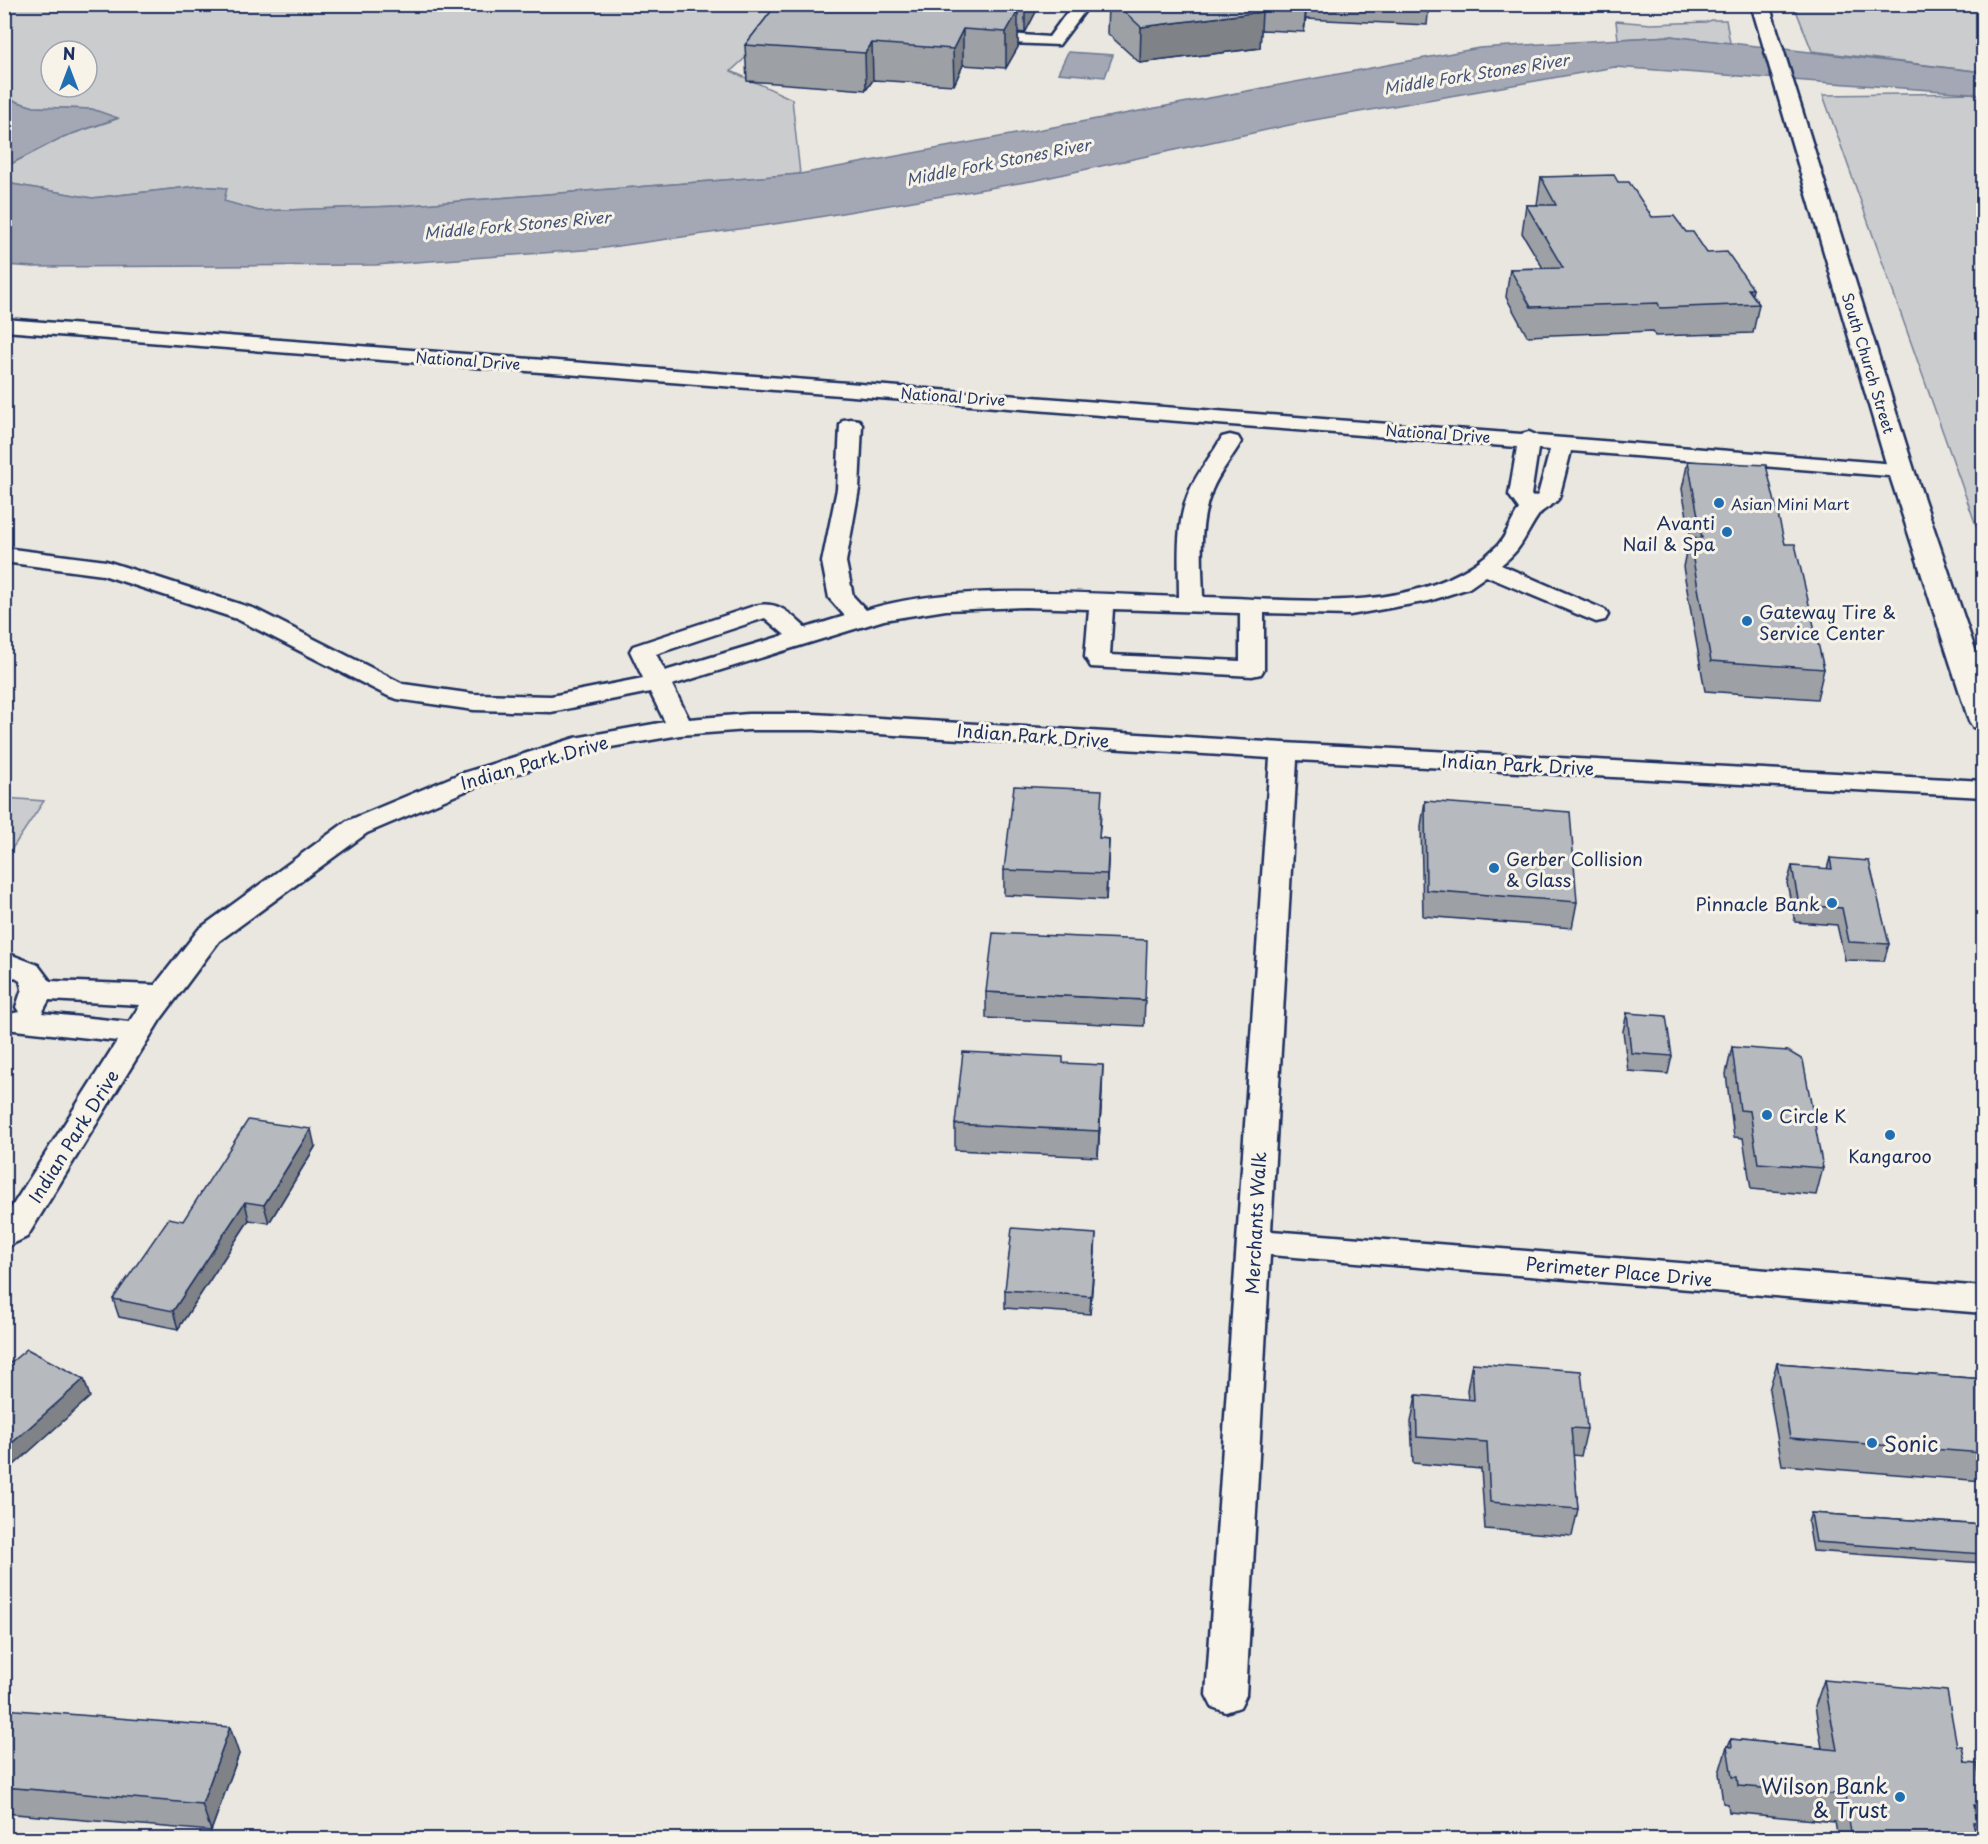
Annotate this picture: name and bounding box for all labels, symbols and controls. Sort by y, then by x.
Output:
north arrow [39,39,99,99]
text: N [63,41,75,65]
water label: Middle Fork Stones River [1382,46,1573,99]
water label: Middle Fork Stones River [904,131,1095,191]
water label: Middle Fork Stones River [423,204,614,244]
street label: South Church Street [1837,290,1901,436]
street label: National Drive [415,345,521,375]
street label: National Drive [900,381,1006,411]
street label: National Drive [1385,418,1491,448]
place label: Asian Mini Mart [1731,492,1849,515]
marker: Asian Mini Mart [1712,496,1726,510]
place label: Avanti Nail & Spa [1622,509,1715,557]
marker: Avanti Nail & Spa [1720,525,1734,539]
place label: Gateway Tire & Service Center [1759,598,1896,646]
marker: Gateway Tire & Service Center [1740,614,1754,628]
street label: Indian Park Drive [956,716,1110,754]
street label: Indian Park Drive [457,728,611,796]
street label: Indian Park Drive [1441,747,1595,781]
place label: Gerber Collision & Glass [1506,845,1643,893]
marker: Gerber Collision & Glass [1487,861,1501,875]
place label: Pinnacle Bank [1695,890,1820,917]
marker: Pinnacle Bank [1825,896,1839,910]
street label: Indian Park Drive [21,1064,125,1208]
place label: Circle K [1779,1102,1847,1129]
marker: Circle K [1760,1108,1774,1122]
marker: Kangaroo [1883,1128,1897,1142]
place label: Kangaroo [1848,1142,1932,1169]
street label: Merchants Walk [1238,1151,1272,1295]
street label: Perimeter Place Drive [1525,1249,1713,1293]
place label: Sonic [1884,1427,1938,1459]
marker: Sonic [1865,1436,1879,1450]
place label: Wilson Bank & Trust [1761,1769,1888,1825]
marker: Wilson Bank & Trust [1893,1790,1907,1804]

